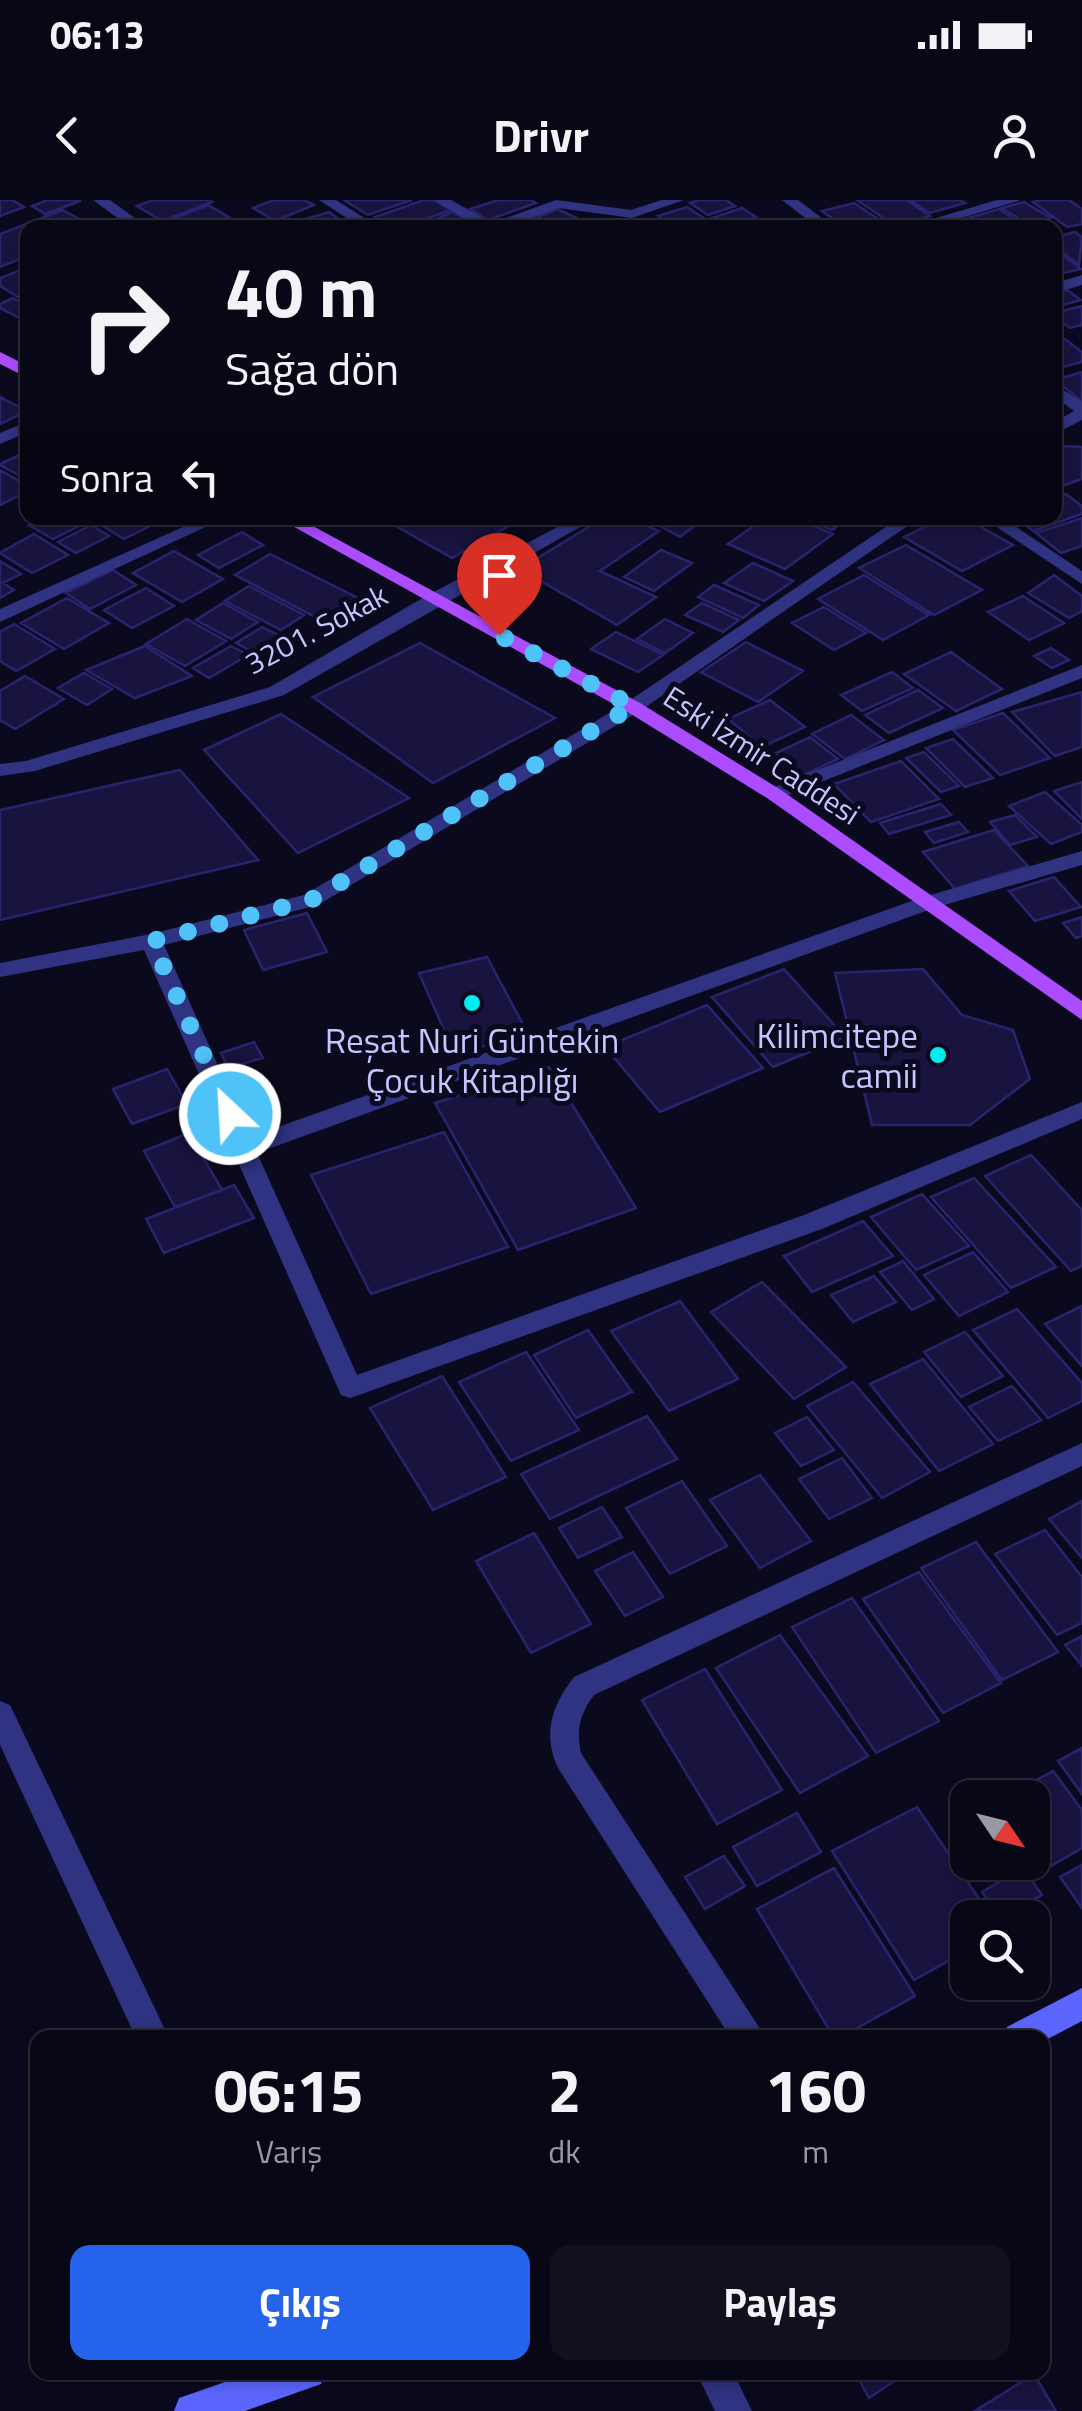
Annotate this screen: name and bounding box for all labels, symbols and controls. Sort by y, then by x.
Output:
text: 06:13 [50,6,145,64]
text: Drivr [493,101,589,169]
icon: back [40,108,95,163]
icon: person [987,108,1042,163]
text: 40 m [225,238,378,344]
icon: right [60,260,190,390]
text: Sağa dön [225,334,399,402]
text: Sonra [60,449,153,507]
icon: left [173,450,228,505]
pin [457,533,542,636]
icon: arrive [472,548,527,603]
street label: 3201. Sokak [236,572,396,686]
street label: Eski İzmir Caddesi [654,674,870,836]
marker: Reşat Nuri Güntekin Çocuk Kitaplığı [461,992,483,1014]
place label: Kilimcitepe camii [756,1008,918,1102]
place label: Reşat Nuri Güntekin Çocuk Kitaplığı [325,1013,619,1107]
marker: Kilimcitepe camii [927,1044,949,1066]
position arrow [178,1062,282,1166]
north arrow [950,1780,1050,1880]
map controls [950,1780,1050,2000]
button: search [950,1900,1050,2000]
text: 06:15 [214,2044,364,2135]
text: 2 [548,2044,581,2135]
text: 160 [765,2044,866,2135]
text: Varış [255,2127,322,2175]
text: dk [548,2127,581,2175]
text: m [802,2127,829,2175]
button: Çıkış [70,2245,530,2360]
button: Paylaş [550,2245,1010,2360]

